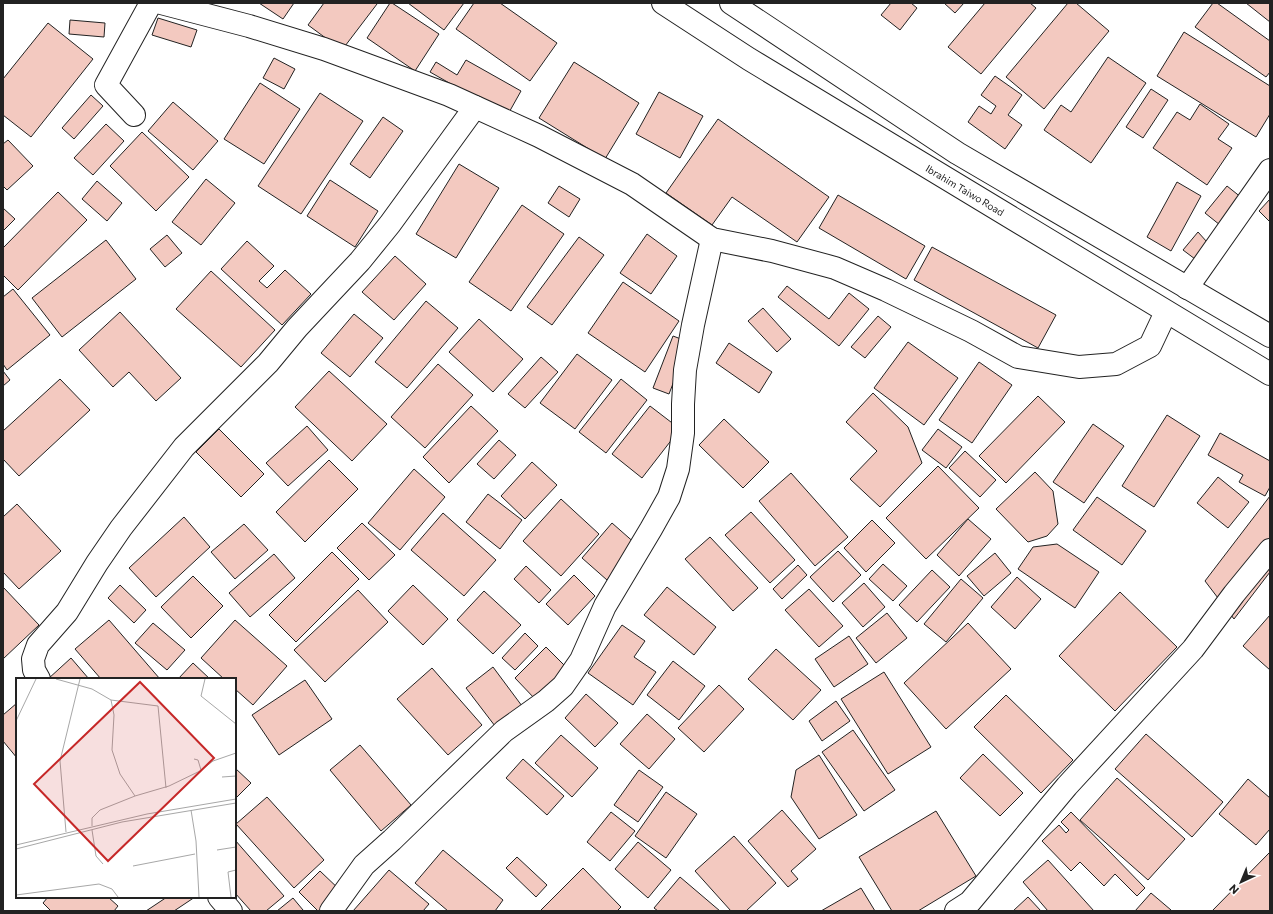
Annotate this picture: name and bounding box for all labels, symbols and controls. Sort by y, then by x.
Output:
street label: Ibrahim Taiwo Road [924,162,1007,218]
inset map [16,678,236,898]
north arrow [1221,862,1261,902]
text: N [1226,882,1241,897]

